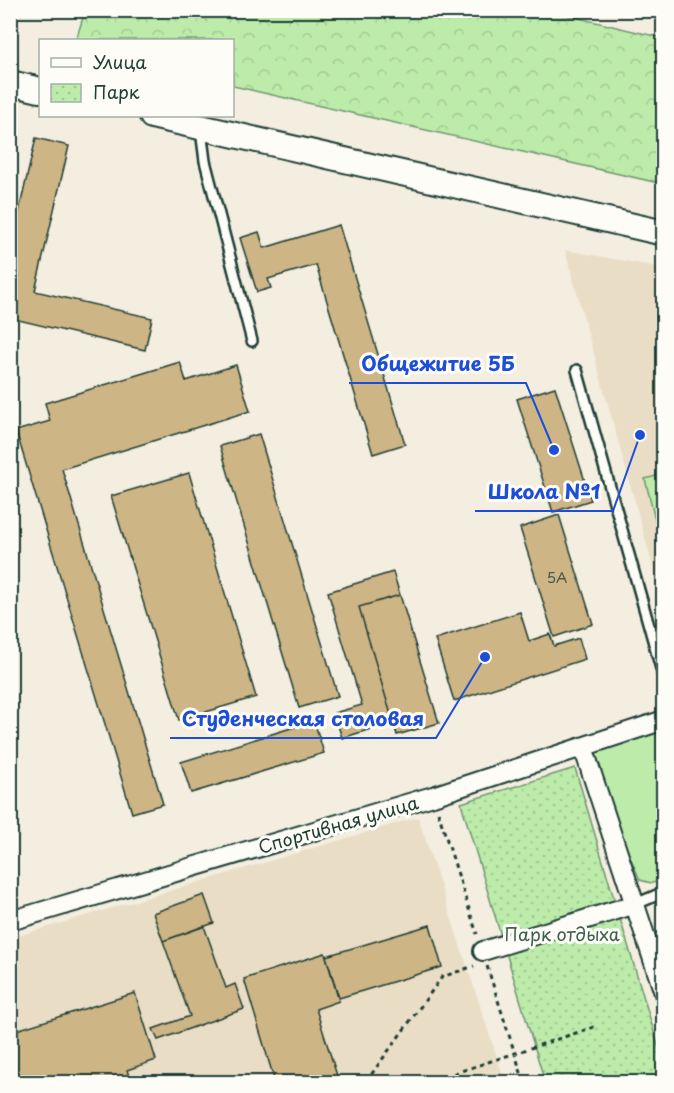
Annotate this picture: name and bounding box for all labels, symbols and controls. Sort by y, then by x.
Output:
legend [39,39,234,117]
text: Улица [93,48,147,75]
text: Парк [93,78,140,105]
callout: Общежитие 5Б [349,345,526,383]
text: Общежитие 5Б [361,348,515,378]
callout: Школа №1 [475,473,613,511]
text: Школа №1 [488,476,601,506]
house number: 5А [546,565,568,588]
callout: Студенческая столовая [170,700,436,738]
text: Студенческая столовая [182,703,424,733]
street label: Спортивная улица [255,788,422,860]
park label: Парк отдыха [504,920,620,947]

